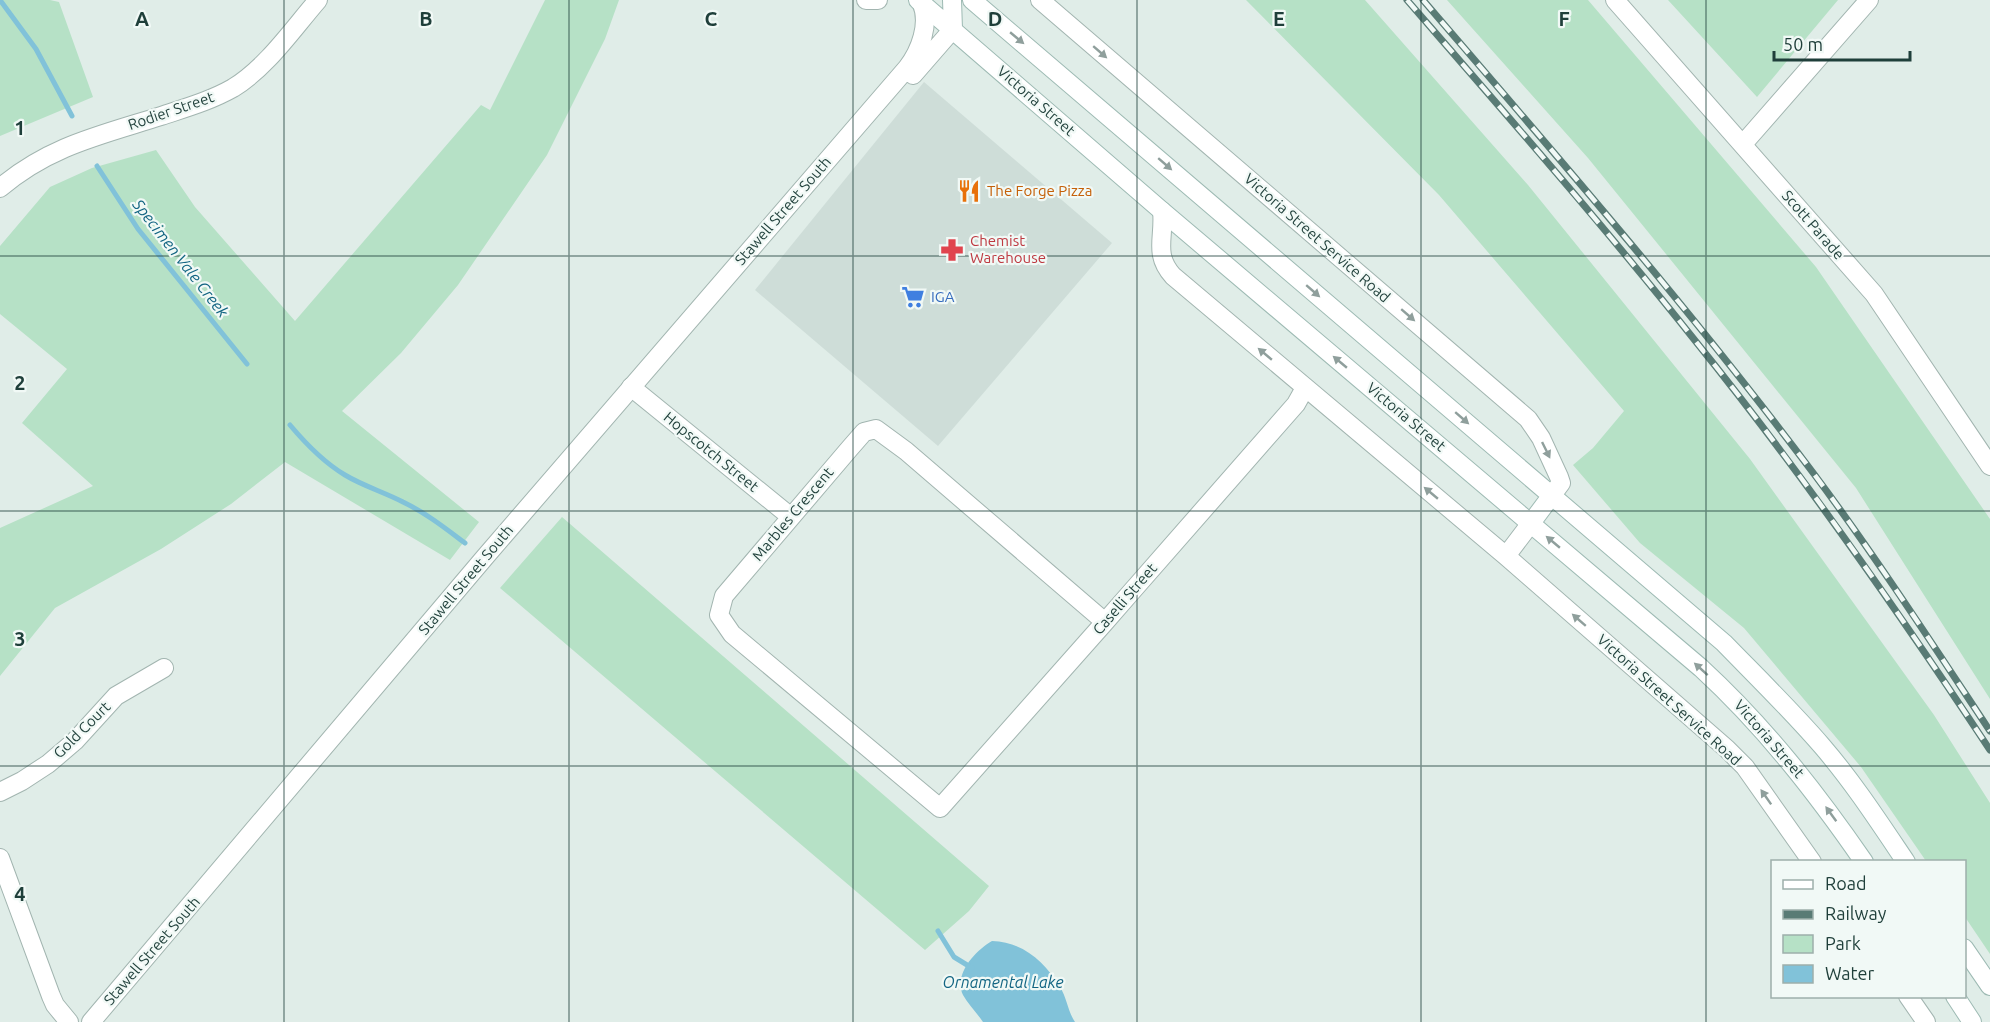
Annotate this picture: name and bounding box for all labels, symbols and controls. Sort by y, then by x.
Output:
text: A [135,7,149,30]
text: B [419,7,433,30]
text: C [705,7,718,30]
text: D [988,7,1002,30]
text: E [1273,7,1285,30]
text: F [1558,7,1570,30]
scale bar [1774,24,1910,62]
one-way arrow [1009,31,1024,44]
text: 50 m [1783,34,1823,54]
one-way arrow [1092,45,1107,58]
street label: Victoria Street [994,62,1079,139]
street label: Rodier Street [126,88,216,133]
text: 1 [14,116,26,139]
street label: Stawell Street South [731,153,834,268]
one-way arrow [1157,158,1173,171]
street label: Victoria Street Service Road [1241,170,1394,306]
restaurant icon: The Forge Pizza [956,178,982,204]
place label: The Forge Pizza [987,182,1092,199]
street label: Scott Parade [1779,187,1848,263]
water label: Specimen Vale Creek [129,195,233,321]
place label: Chemist Warehouse [970,232,1046,266]
pharmacy icon: Chemist Warehouse [939,237,965,263]
supermarket icon: IGA [900,284,926,310]
one-way arrow [1305,284,1320,297]
place label: IGA [931,288,955,305]
one-way arrow [1400,308,1415,321]
one-way arrow [1257,348,1273,361]
one-way arrow [1332,355,1348,368]
text: 2 [14,371,26,394]
street label: Victoria Street [1363,379,1449,455]
street label: Hopscotch Street [661,408,762,495]
one-way arrow [1454,411,1469,424]
one-way arrow [1542,441,1551,458]
street label: Marbles Crescent [749,463,837,564]
one-way arrow [1424,487,1439,500]
street label: Stawell Street South [415,522,516,638]
one-way arrow [1545,535,1561,548]
street label: Caselli Street [1089,560,1160,638]
one-way arrow [1572,614,1587,627]
text: 3 [14,627,26,650]
street label: Victoria Street Service Road [1594,631,1745,769]
one-way arrow [1694,663,1709,676]
street label: Victoria Street [1731,696,1808,781]
street label: Gold Court [50,698,114,761]
one-way arrow [1760,789,1772,805]
one-way arrow [1825,806,1837,821]
legend [1771,860,1966,998]
text: Road [1825,873,1867,893]
text: 4 [14,882,26,905]
street label: Stawell Street South [100,893,203,1008]
text: Railway [1825,903,1887,923]
text: Park [1825,933,1861,953]
text: Water [1825,963,1875,983]
water label: Ornamental Lake [942,973,1064,991]

